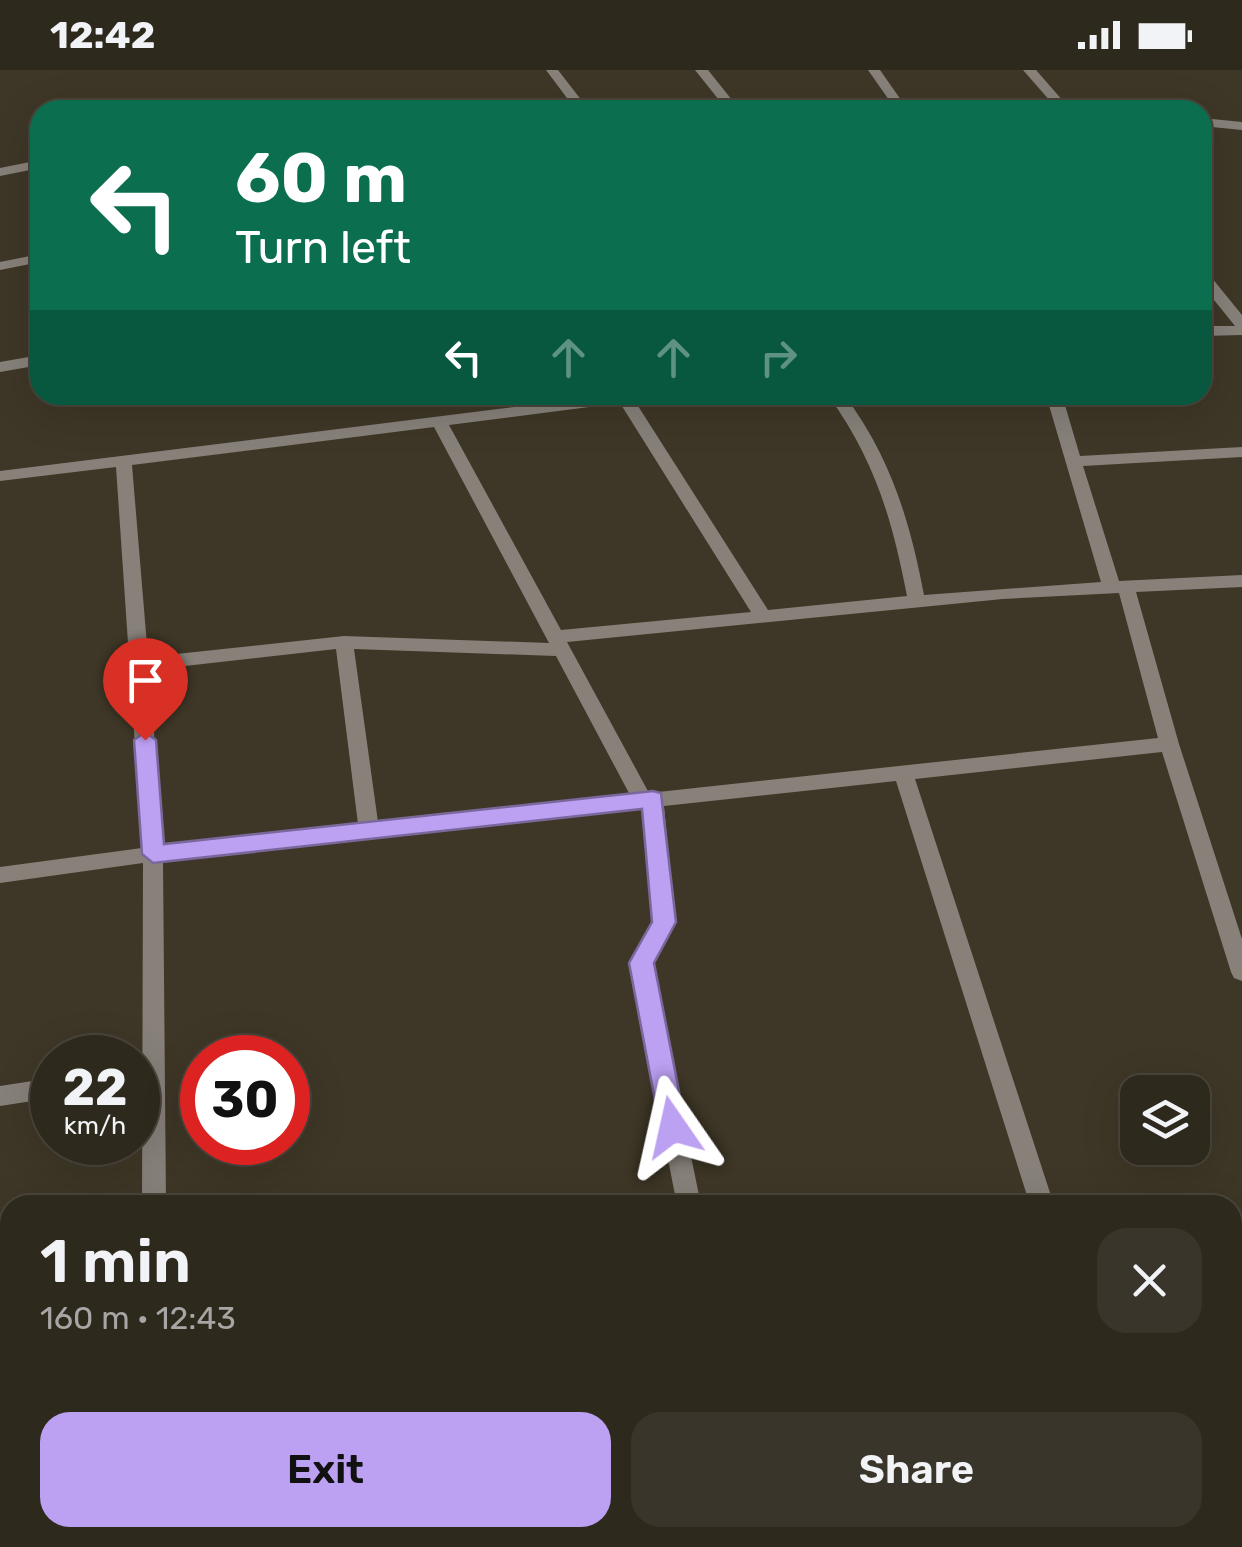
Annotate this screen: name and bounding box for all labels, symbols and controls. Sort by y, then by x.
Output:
text: 12:42 [50,12,155,58]
text: 60 m [235,137,407,220]
icon: left [70,140,200,270]
text: Turn left [235,221,411,274]
icon: left [436,330,491,385]
icon: ahead [541,330,596,385]
icon: ahead [646,330,701,385]
icon: right [751,330,806,385]
pin [103,638,188,741]
icon: arrive [118,653,173,708]
speed limit sign: 30 [180,1035,310,1165]
text: 22 [63,1058,128,1118]
position arrow [621,1075,725,1179]
map controls [1120,1075,1210,1165]
button: layers [1120,1075,1210,1165]
text: km/h [64,1111,126,1140]
text: 1 min [40,1226,191,1297]
button: close [1097,1228,1202,1333]
text: 160 m · 12:43 [40,1299,236,1337]
button: Exit [40,1412,611,1527]
button: Share [631,1412,1202,1527]

